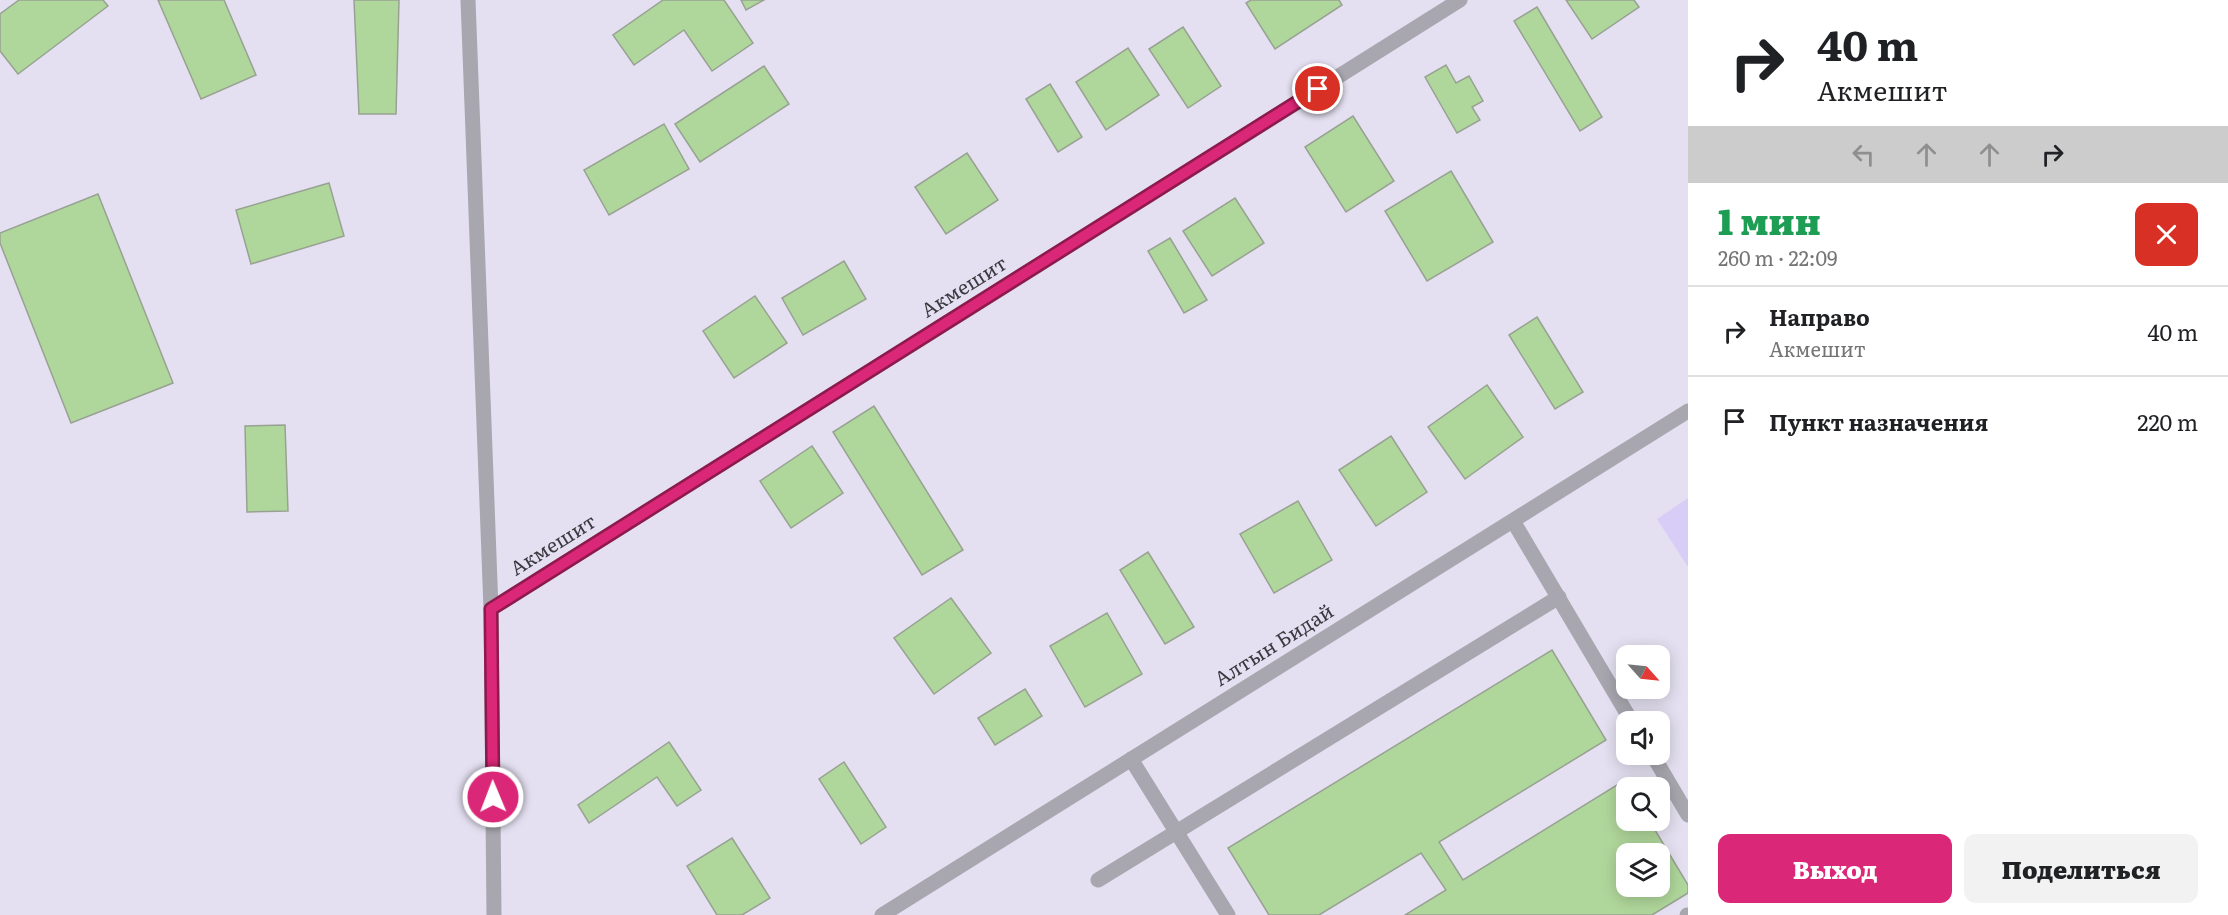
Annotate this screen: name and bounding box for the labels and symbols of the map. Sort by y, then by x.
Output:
pin [1292,63,1343,114]
street label: Акмешит [914,247,1012,324]
street label: Акмешит [503,505,601,582]
street label: Алтын Бидай [1207,595,1339,692]
north arrow [1616,645,1670,699]
position arrow [461,765,525,829]

